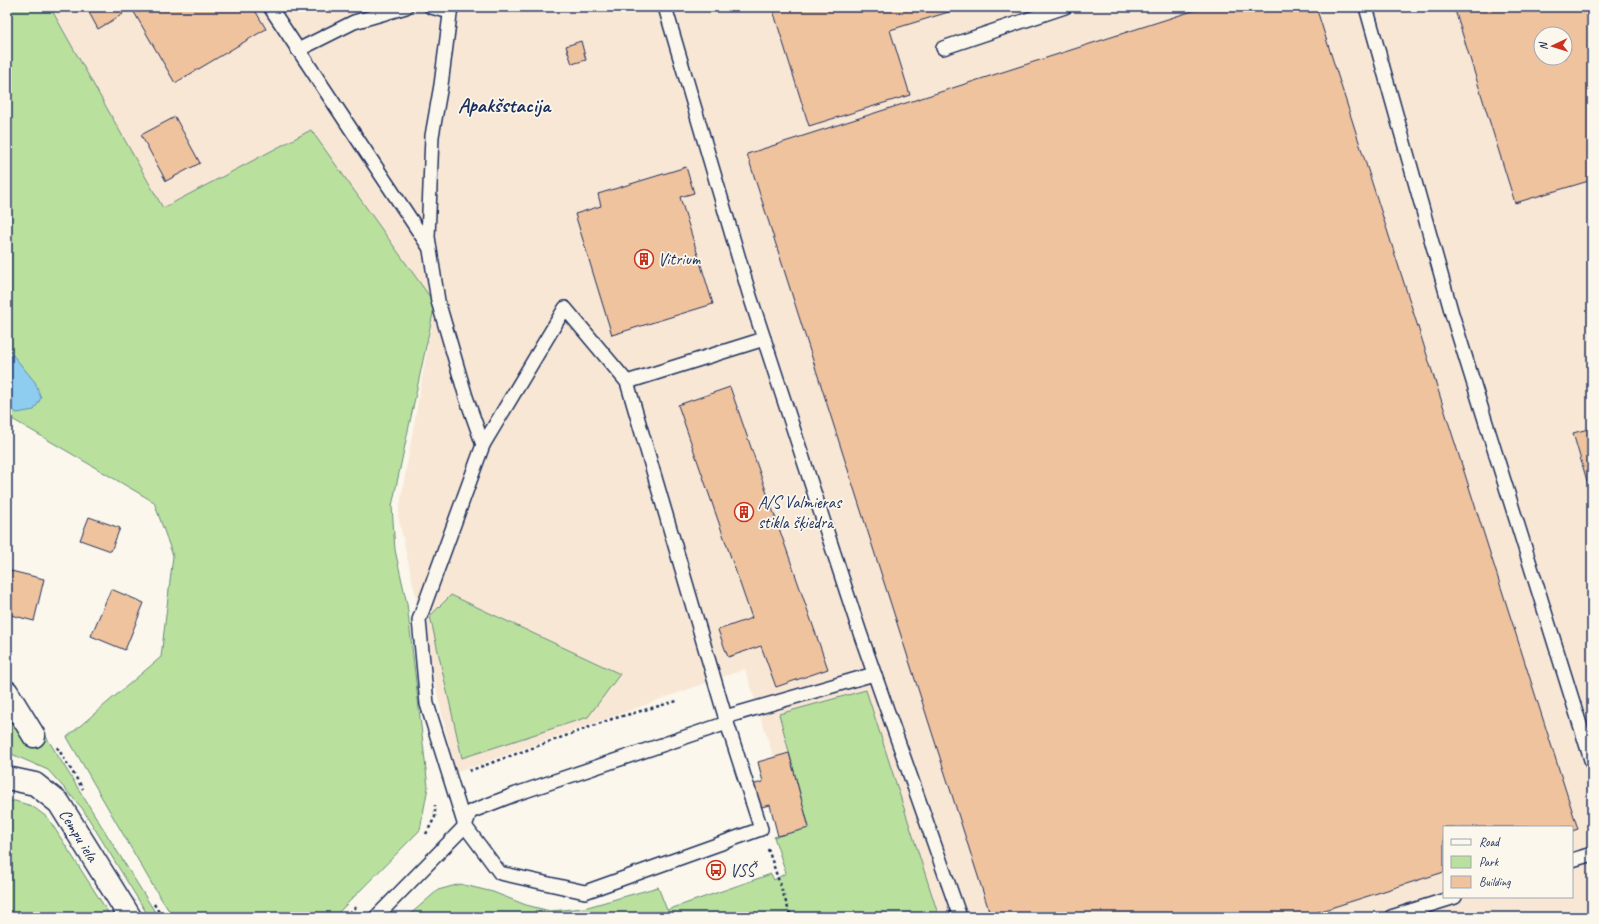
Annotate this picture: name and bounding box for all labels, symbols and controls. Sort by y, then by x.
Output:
north arrow [1533,26,1573,66]
text: N [1536,41,1550,51]
district label: Apakšstacija [458,92,552,118]
building icon: Vitrium [633,248,655,270]
place label: Vitrium [658,249,701,270]
place label: A/S Valmieras stikla šķiedra [758,492,843,533]
building icon: A/S Valmieras stikla šķiedra [733,501,755,523]
street label: Cempu iela [54,805,104,867]
legend [1443,826,1573,898]
text: Road [1479,834,1501,850]
text: Park [1479,854,1500,870]
bus stop icon: VSŠ [705,859,727,881]
place label: VSŠ [730,860,758,881]
text: Building [1479,874,1511,890]

